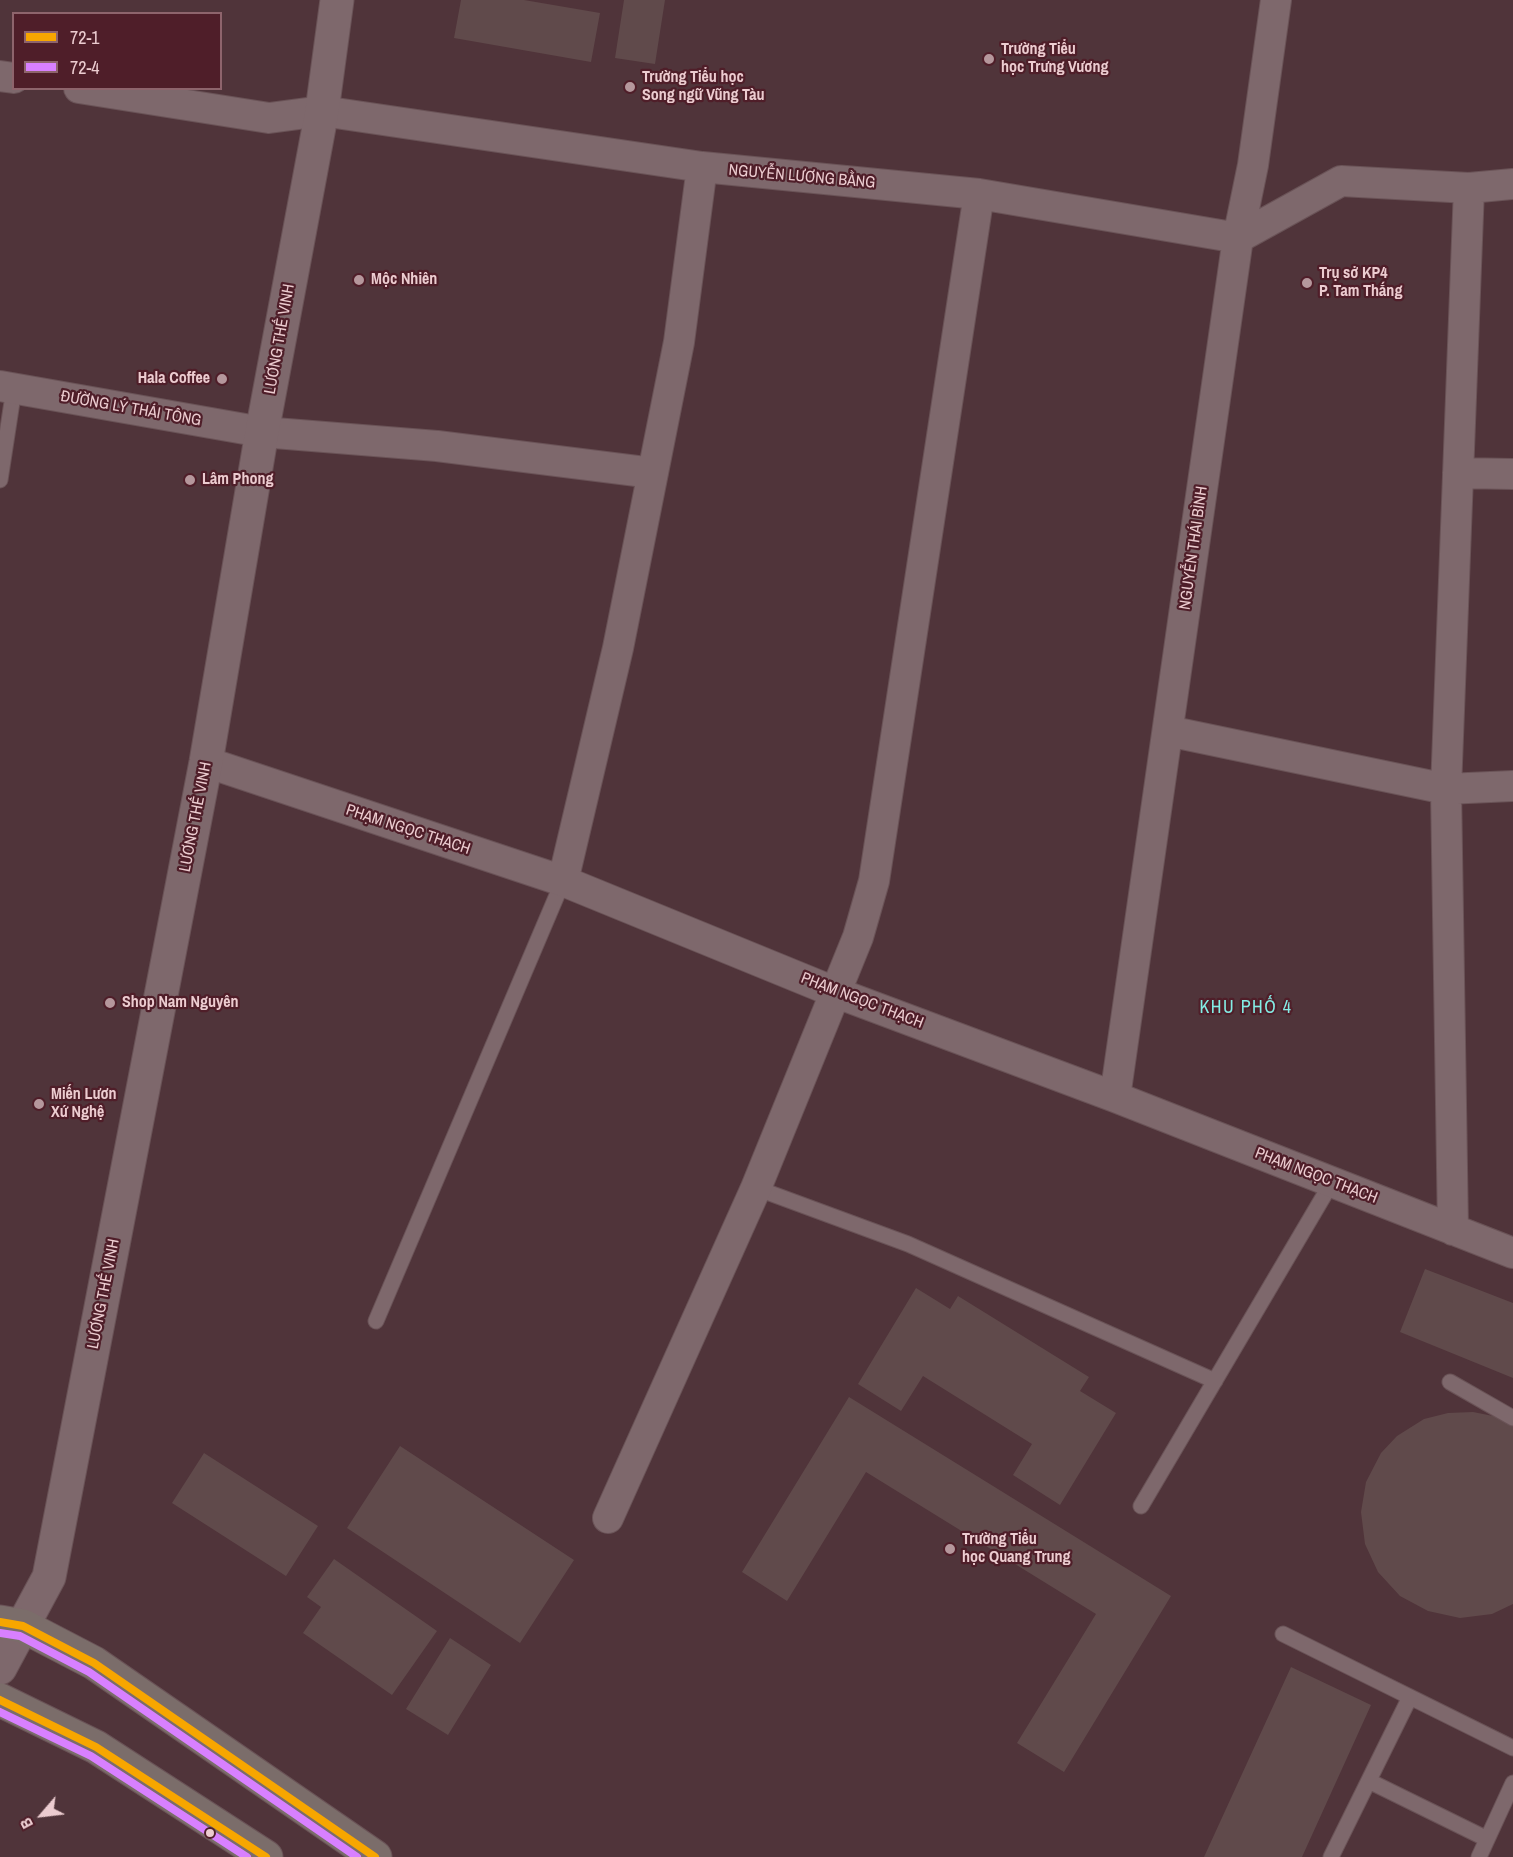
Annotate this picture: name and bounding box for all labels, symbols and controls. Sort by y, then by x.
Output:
legend [12,12,222,90]
text: 72-1 [70,25,100,50]
place label: Trường Tiểu học Trưng Vương [1001,40,1108,78]
marker: Trường Tiểu học Trưng Vương [982,52,996,66]
text: 72-4 [70,55,100,80]
place label: Trường Tiểu học Song ngữ Vũng Tàu [642,68,764,106]
marker: Trường Tiểu học Song ngữ Vũng Tàu [623,80,637,94]
street label: NGUYỄN LƯƠNG BẰNG [728,161,876,193]
place label: Trụ sở KP4 P. Tam Thắng [1319,264,1402,302]
place label: Mộc Nhiên [371,270,437,290]
marker: Mộc Nhiên [352,273,366,287]
marker: Trụ sở KP4 P. Tam Thắng [1300,276,1314,290]
street label: LƯƠNG THẾ VINH [261,282,299,396]
place label: Hala Coffee [138,369,210,389]
marker: Hala Coffee [215,372,229,386]
street label: ĐƯỜNG LÝ THÁI TÔNG [59,387,203,431]
place label: Lâm Phong [202,470,273,490]
marker: Lâm Phong [183,473,197,487]
street label: NGUYỄN THÁI BÌNH [1176,485,1212,611]
street label: LƯƠNG THẾ VINH [176,760,216,874]
street label: PHẠM NGỌC THẠCH [343,801,473,859]
street label: PHẠM NGỌC THẠCH [798,969,926,1033]
place label: Shop Nam Nguyên [122,993,239,1013]
marker: Shop Nam Nguyên [103,996,117,1010]
district label: KHU PHỐ 4 [1199,997,1293,1019]
place label: Miến Lươn Xứ Nghệ [51,1085,117,1123]
marker: Miến Lươn Xứ Nghệ [32,1097,46,1111]
street label: PHẠM NGỌC THẠCH [1252,1144,1380,1208]
street label: LƯƠNG THẾ VINH [84,1237,124,1351]
place label: Trường Tiểu học Quang Trung [962,1530,1071,1568]
marker: Trường Tiểu học Quang Trung [943,1542,957,1556]
north arrow [12,1785,72,1845]
text: B [14,1814,38,1833]
unlabelled marker [204,1827,216,1839]

